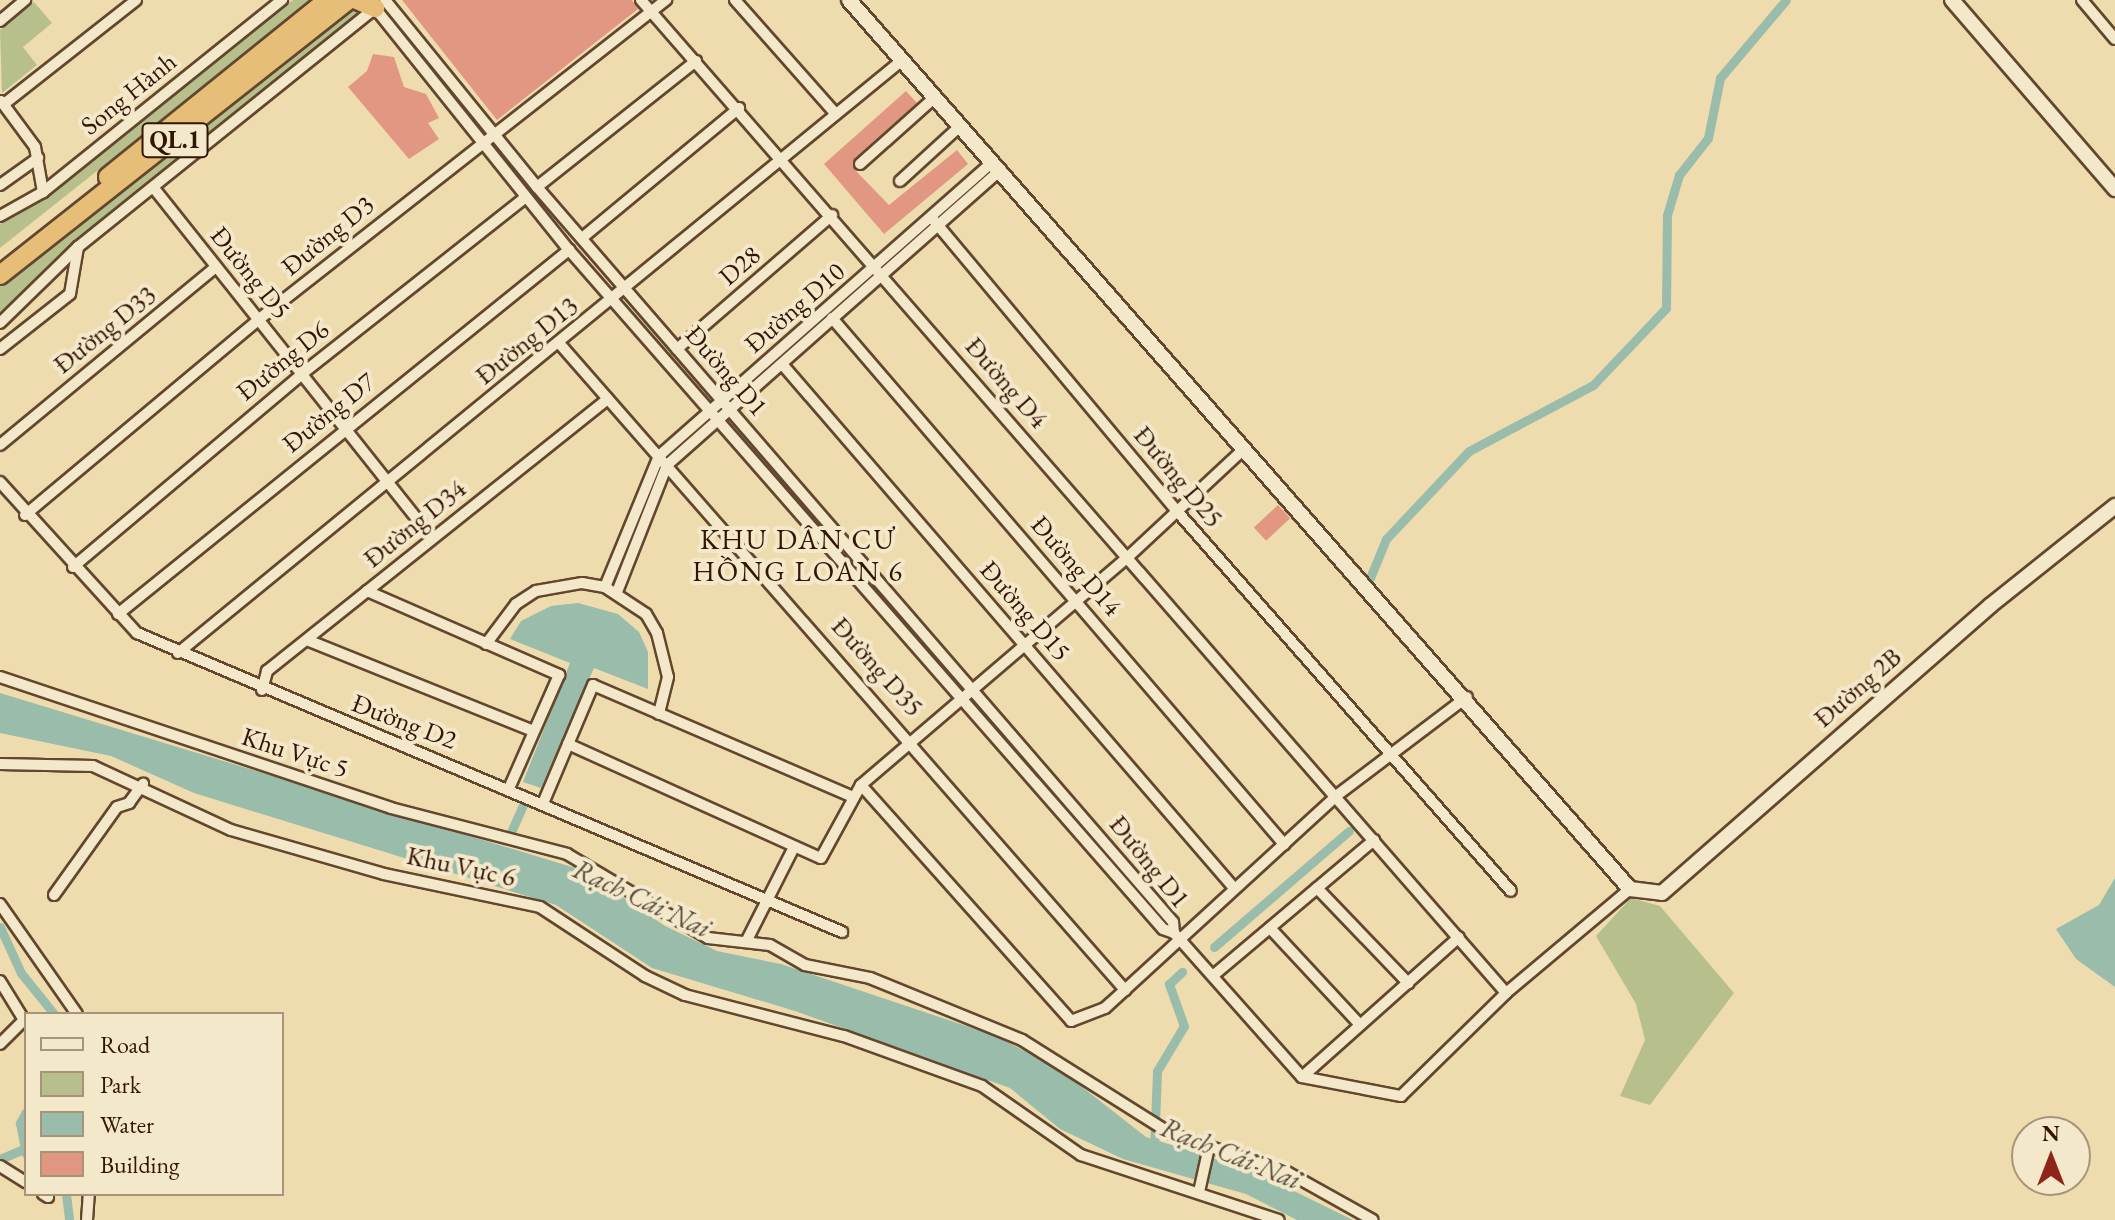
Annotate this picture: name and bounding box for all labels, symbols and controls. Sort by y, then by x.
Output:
street label: Song Hành [75,46,183,142]
road number: QL.1 [141,120,209,160]
street label: Đường D3 [276,189,380,283]
street label: Đường D5 [203,221,297,325]
street label: D28 [713,240,767,292]
street label: Đường D10 [739,256,851,360]
street label: Đường D33 [48,279,162,381]
street label: Đường D13 [470,290,584,392]
street label: Đường D6 [231,314,335,408]
street label: Đường D1 [678,319,774,423]
street label: Đường D4 [958,331,1054,435]
street label: Đường D7 [277,366,381,460]
street label: Đường D25 [1127,420,1229,534]
street label: Đường D34 [358,473,472,575]
street label: Đường D14 [1024,510,1128,622]
district label: KHU DÂN CƯ HỒNG LOAN 6 [692,522,904,588]
street label: Đường D15 [973,555,1077,667]
street label: Đường D35 [825,611,929,723]
street label: Đường 2B [1808,642,1908,734]
street label: Đường D2 [347,688,461,756]
street label: Khu Vực 5 [238,721,352,785]
street label: Đường D1 [1102,810,1196,914]
street label: Khu Vực 6 [404,840,518,894]
water label: Rạch Cái Nai [568,851,716,945]
legend [24,1012,284,1196]
text: Road [100,1029,150,1060]
text: Park [100,1069,141,1100]
text: Water [100,1109,154,1140]
water label: Rạch Cái Nai [1156,1110,1306,1196]
north arrow [2011,1116,2091,1196]
text: N [2042,1119,2060,1148]
text: Building [100,1149,180,1180]

